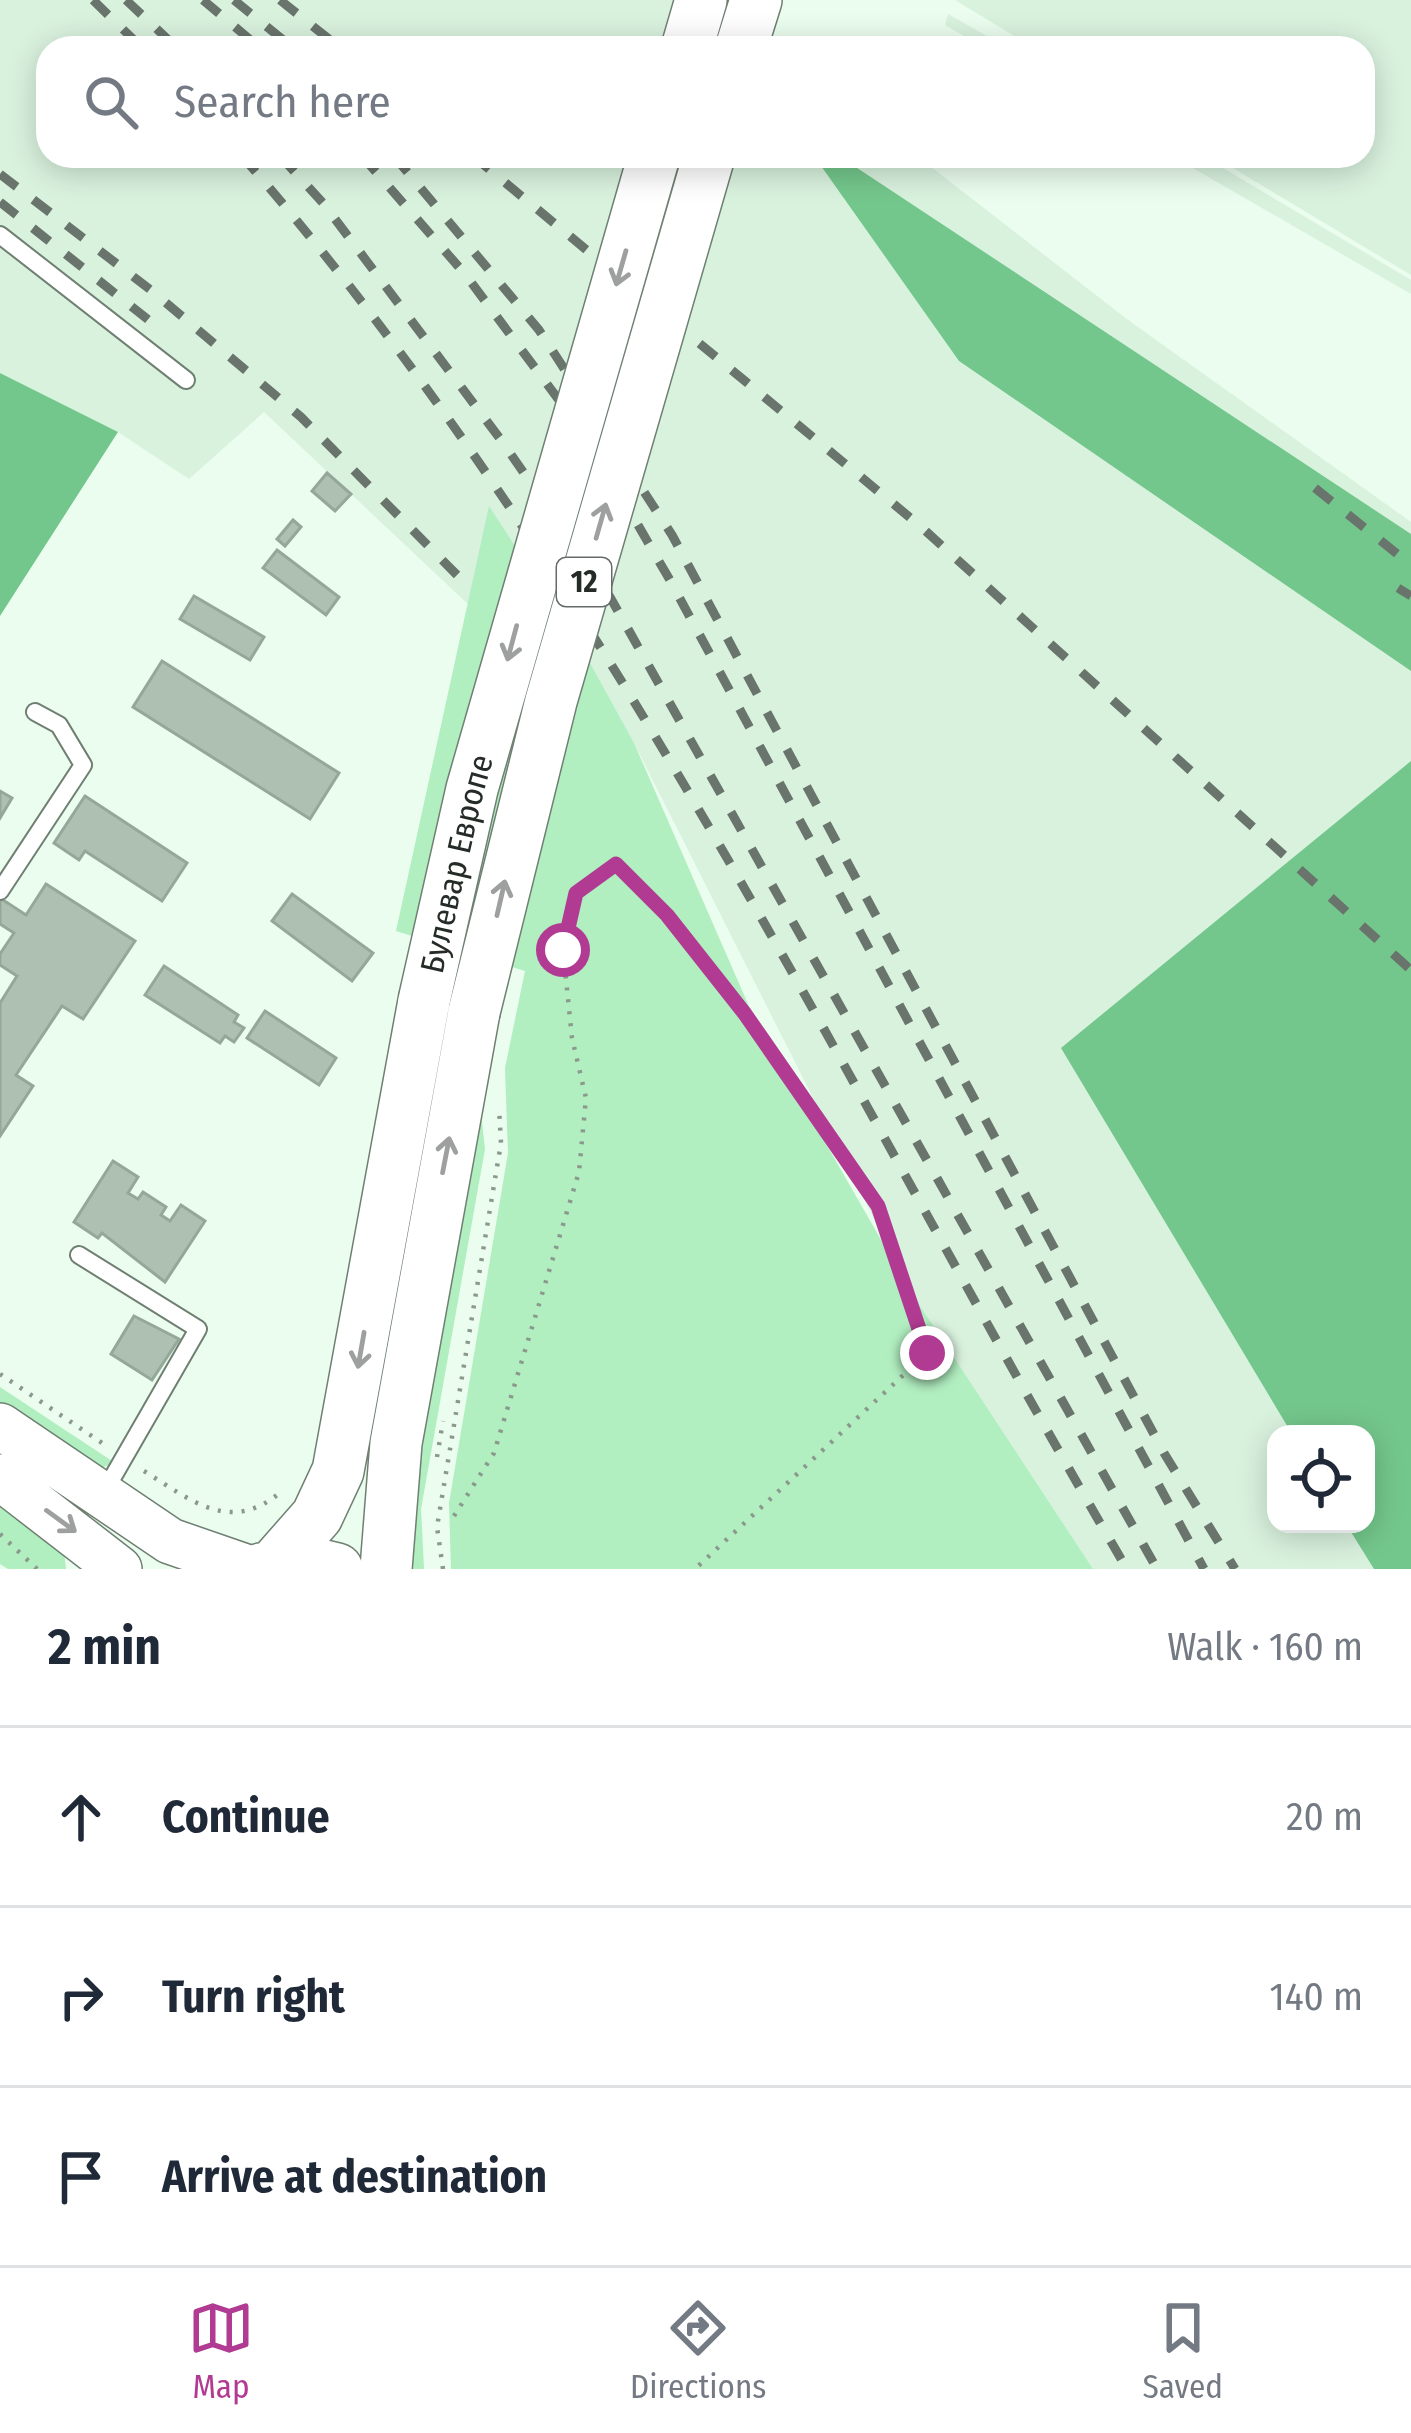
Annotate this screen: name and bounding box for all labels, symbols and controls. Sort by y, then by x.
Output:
search box [36,36,1375,168]
icon: search [78,69,144,135]
text: Search here [174,75,391,129]
one-way arrow [609,248,631,286]
one-way arrow [592,503,614,541]
road number: 12 [557,558,611,606]
one-way arrow [500,623,522,661]
street label: Булевар Европе [412,750,502,977]
one-way arrow [491,880,513,918]
route start [536,923,590,977]
one-way arrow [436,1137,458,1176]
route end [900,1326,954,1380]
one-way arrow [349,1330,372,1369]
map controls [1267,1425,1375,1533]
button: locate [1267,1425,1375,1533]
one-way arrow [44,1508,77,1534]
text: 2 min [48,1616,161,1678]
text: Walk · 160 m [1167,1624,1363,1670]
icon: ahead [48,1784,114,1850]
text: Continue [162,1790,330,1844]
text: 20 m [1286,1794,1363,1840]
icon: right [48,1964,114,2030]
text: Turn right [162,1970,345,2024]
text: 140 m [1269,1974,1363,2020]
icon: arrive [48,2144,114,2210]
text: Arrive at destination [162,2150,547,2204]
tab: Map [188,2295,254,2407]
tab: Directions [630,2295,766,2407]
tab: Saved [1142,2295,1223,2407]

